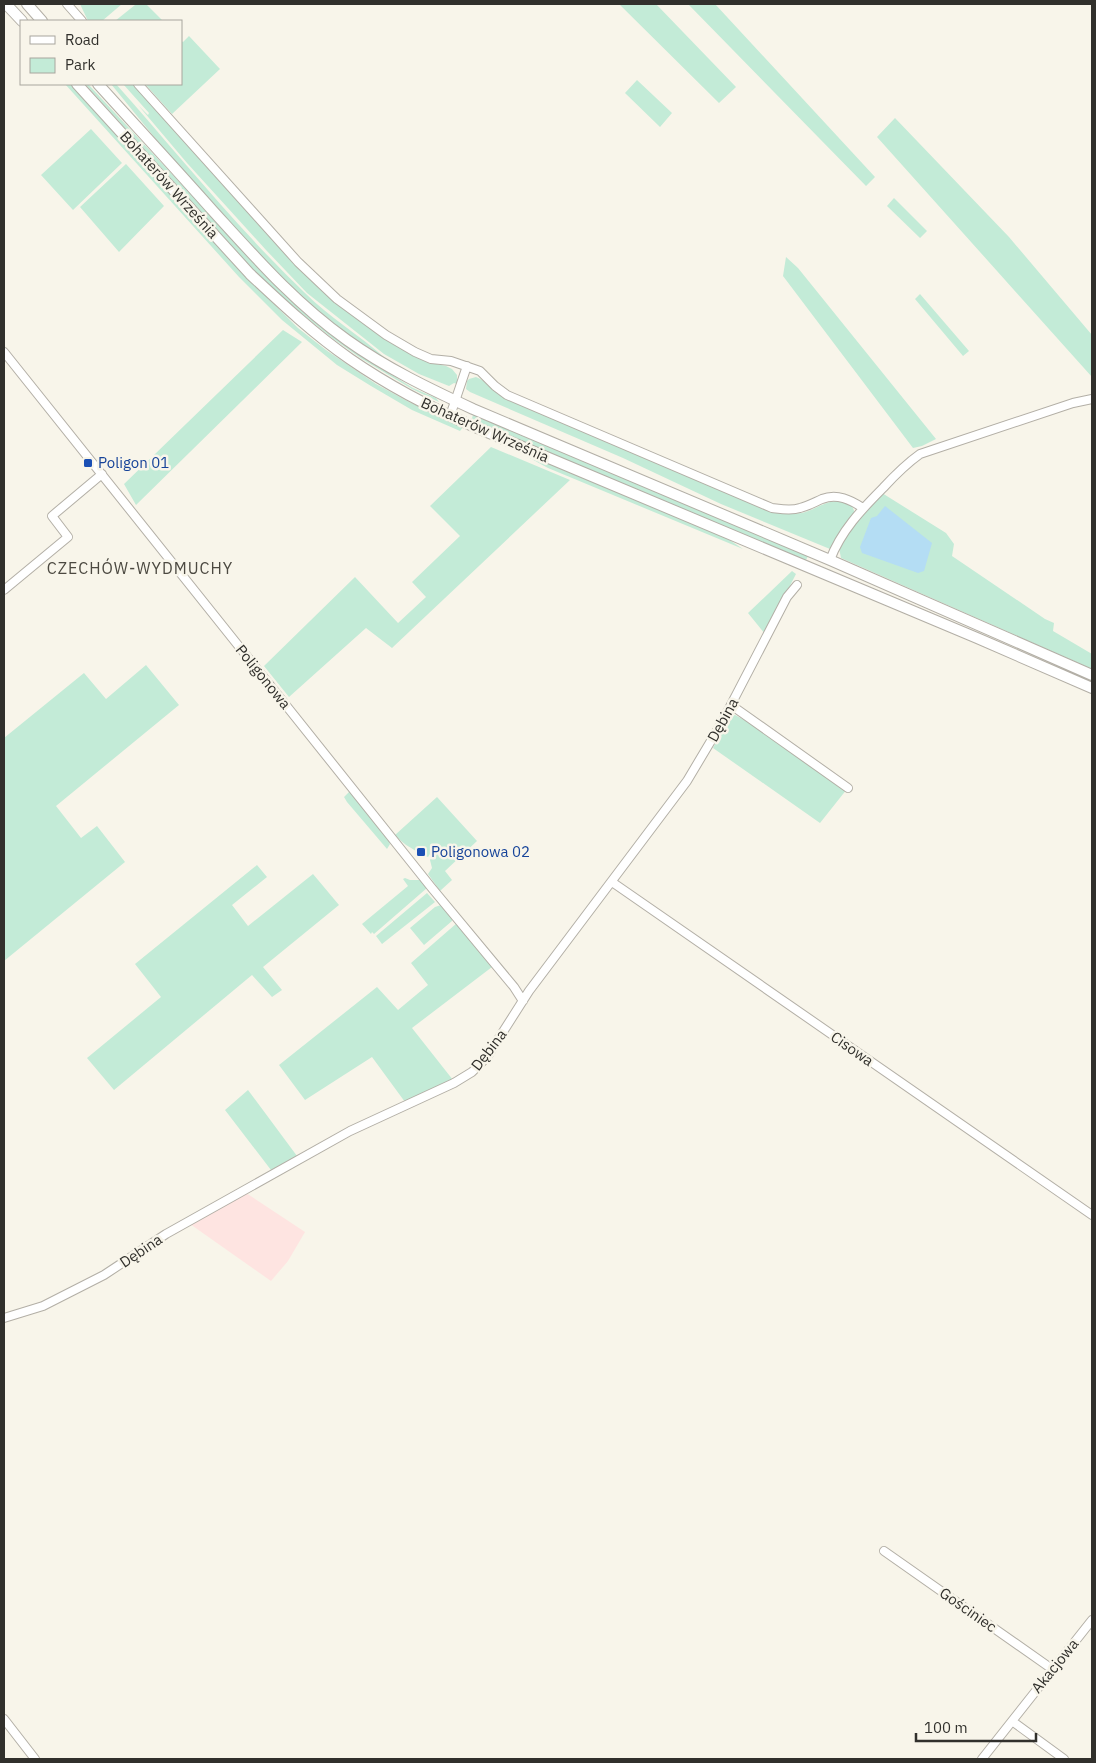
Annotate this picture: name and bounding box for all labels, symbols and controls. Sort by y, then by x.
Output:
legend [20,20,182,85]
text: Road [65,30,100,49]
text: Park [65,55,95,74]
street label: Bohaterów Września [116,127,223,242]
street label: Bohaterów Września [418,393,552,466]
place label: Poligon 01 [98,453,169,472]
marker: Poligon 01 [82,457,94,469]
district label: CZECHÓW-WYDMUCHY [47,557,233,578]
street label: Poligonowa [232,641,295,713]
street label: Dębina [703,694,742,745]
place label: Poligonowa 02 [431,842,530,861]
marker: Poligonowa 02 [415,846,427,858]
street label: Dębina [467,1025,511,1074]
street label: Cisowa [827,1027,877,1070]
street label: Dębina [116,1229,166,1272]
street label: Gościniec [936,1583,1001,1636]
street label: Akacjowa [1027,1635,1082,1697]
scale bar [916,1710,1036,1742]
text: 100 m [924,1718,968,1737]

